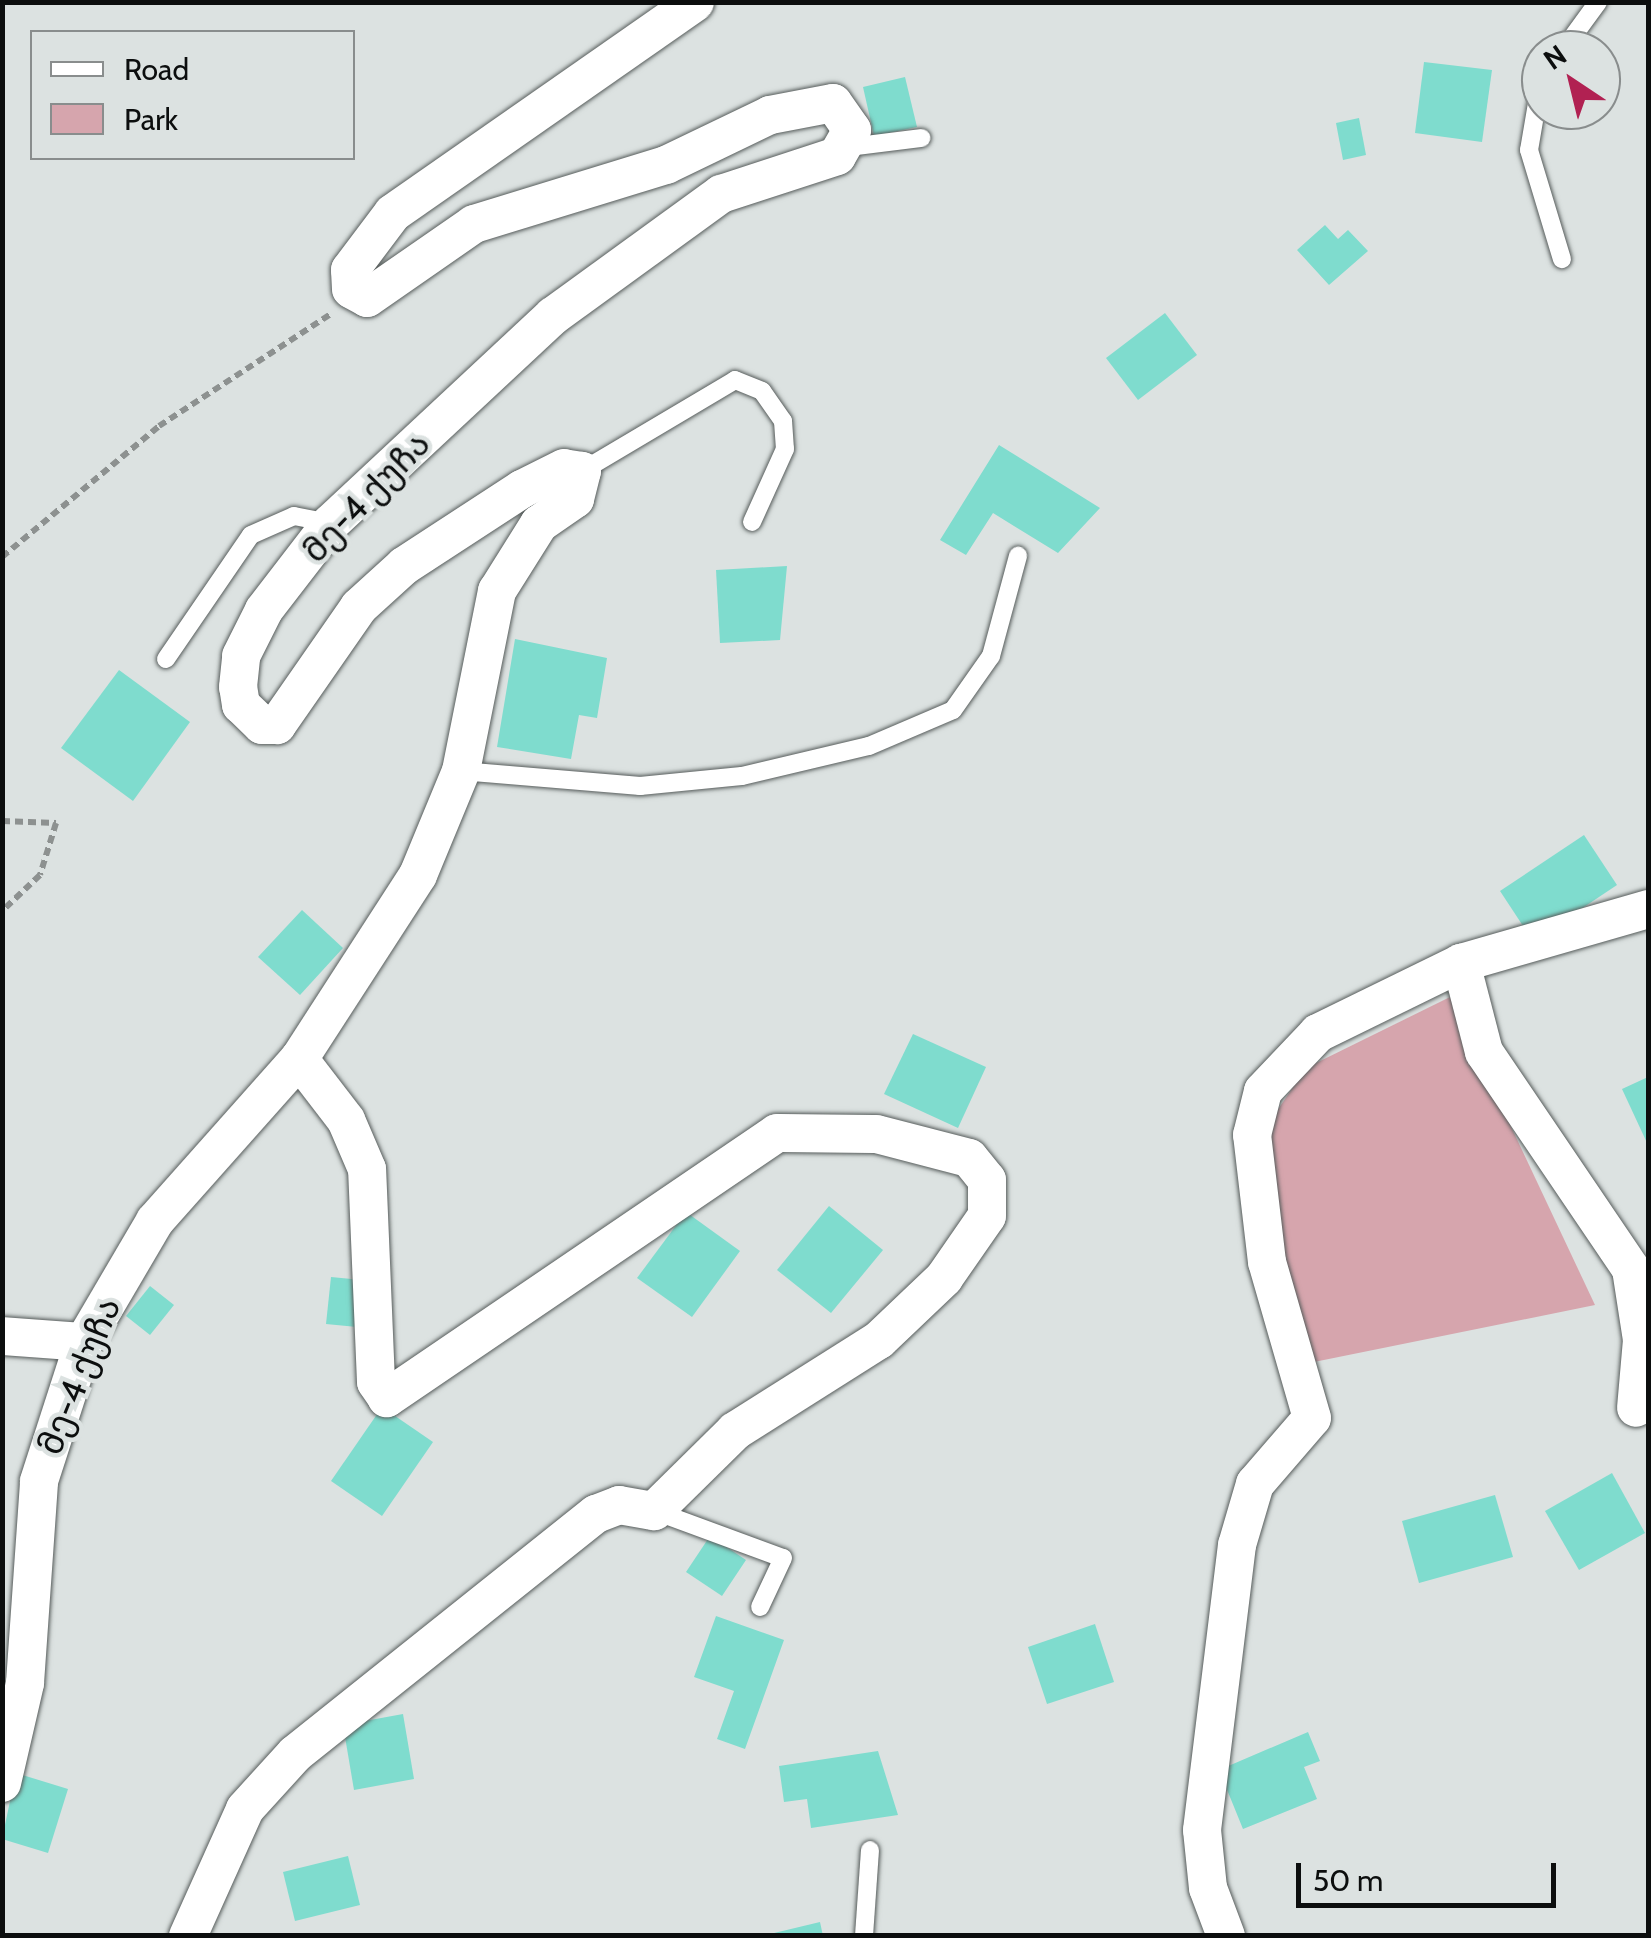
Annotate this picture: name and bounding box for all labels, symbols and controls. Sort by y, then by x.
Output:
legend [30,30,355,160]
north arrow [1521,30,1621,130]
text: N [1537,37,1573,77]
text: Road [124,51,189,88]
text: Park [124,101,178,138]
street label: მე-4 ქუჩა [293,423,439,571]
street label: მე-4 ქუჩა [28,1291,130,1461]
scale bar [1301,1843,1561,1905]
text: 50 m [1313,1862,1383,1899]

